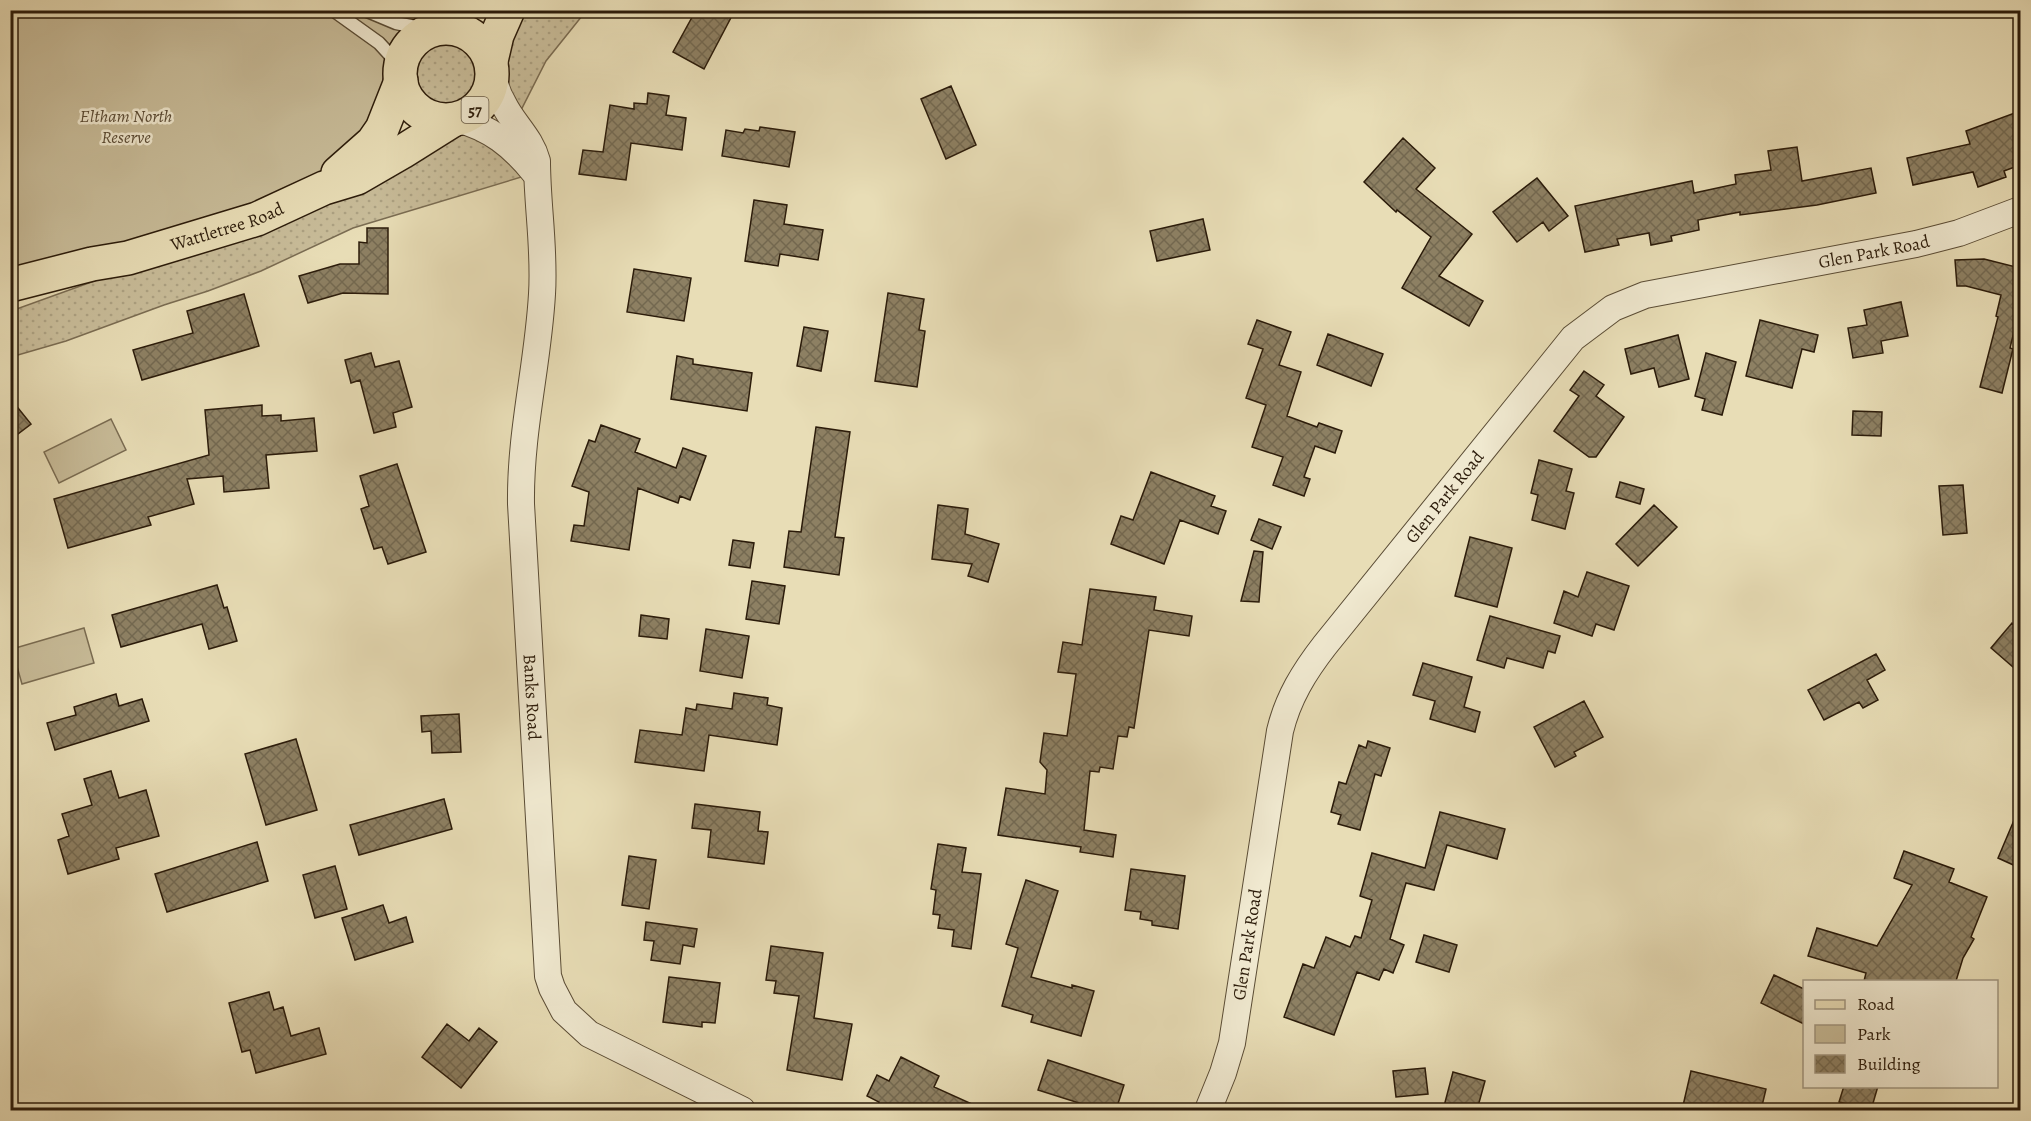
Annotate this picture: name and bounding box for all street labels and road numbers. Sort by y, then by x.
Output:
road number: 57 [462,97,488,123]
street label: Wattletree Road [166,196,288,257]
street label: Glen Park Road [1816,229,1933,274]
street label: Glen Park Road [1400,445,1490,548]
street label: Banks Road [518,653,546,741]
street label: Glen Park Road [1227,887,1268,1002]

